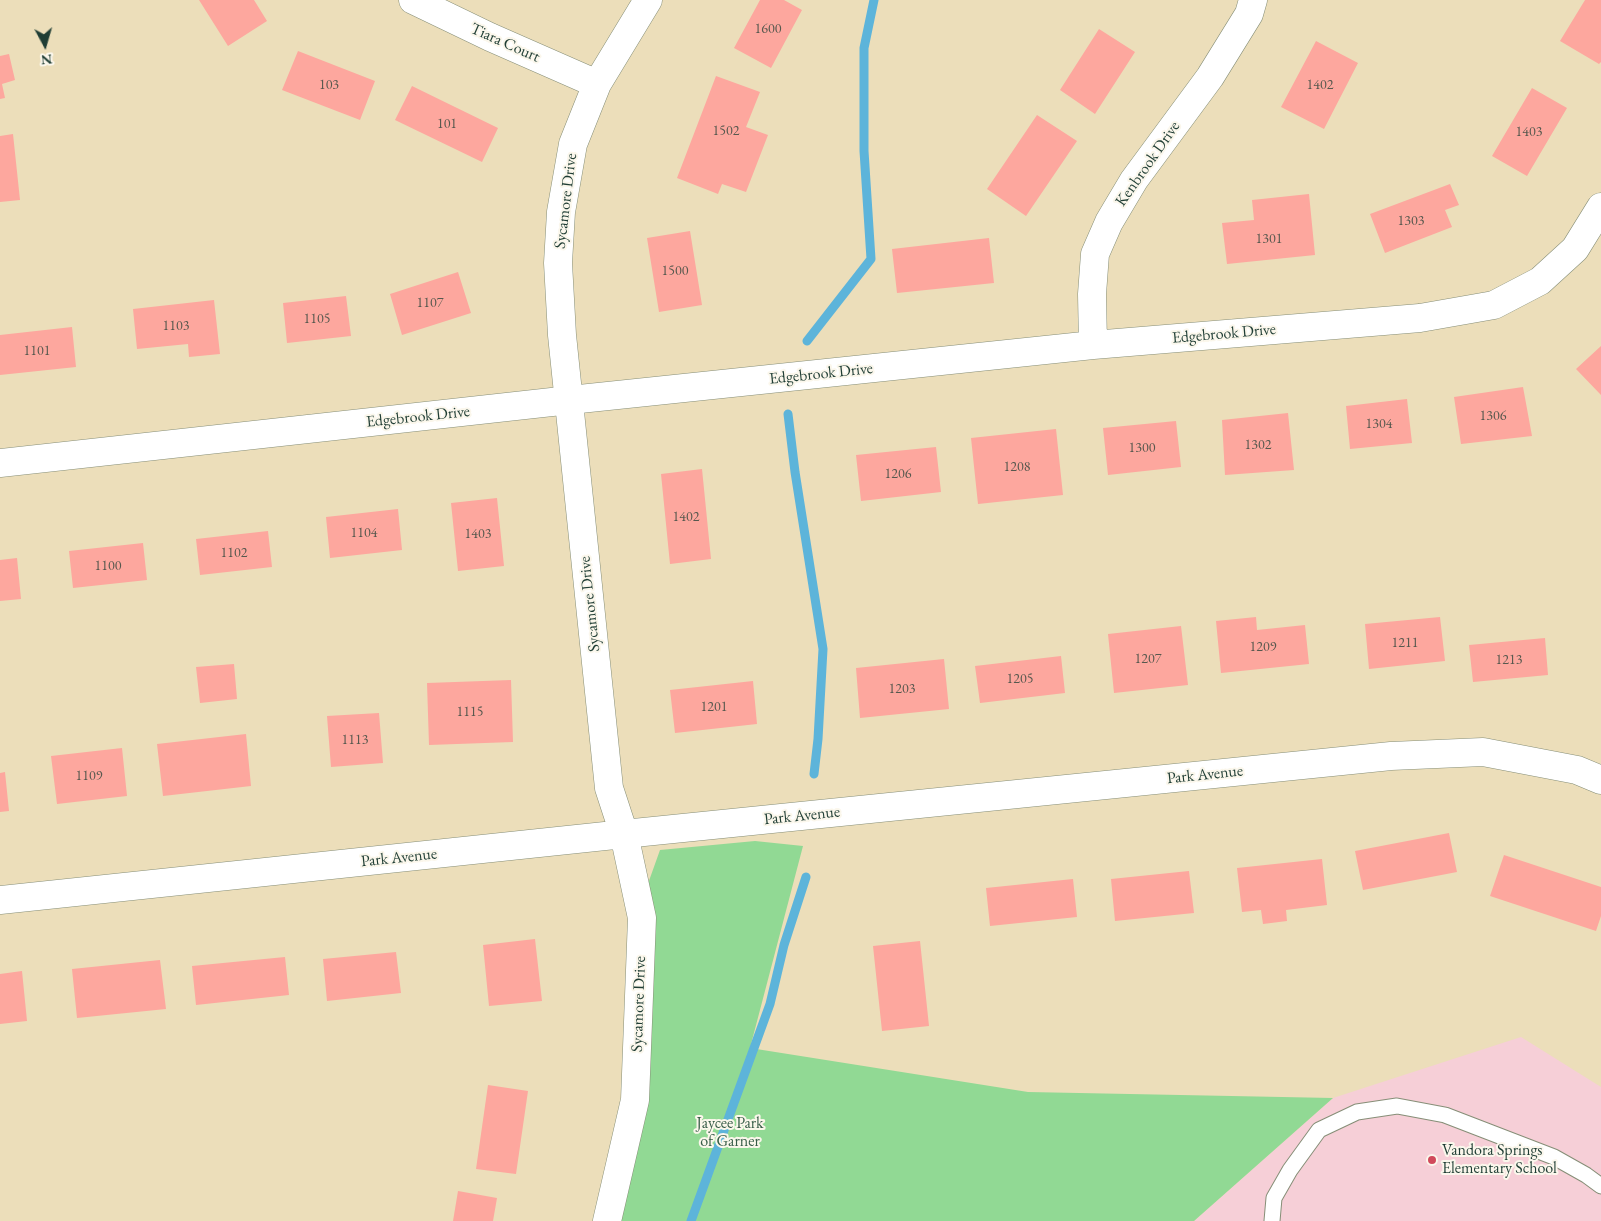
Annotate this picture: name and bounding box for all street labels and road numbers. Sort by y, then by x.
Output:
street label: Tiara Court [467,19,543,67]
street label: Kenbrook Drive [1112,118,1184,210]
street label: Sycamore Drive [551,152,581,250]
street label: Edgebrook Drive [1171,320,1277,348]
street label: Edgebrook Drive [768,359,874,389]
street label: Edgebrook Drive [365,402,471,432]
street label: Sycamore Drive [575,555,605,653]
street label: Park Avenue [1166,761,1244,789]
street label: Park Avenue [763,802,841,830]
street label: Park Avenue [360,844,438,872]
street label: Sycamore Drive [628,956,650,1052]

